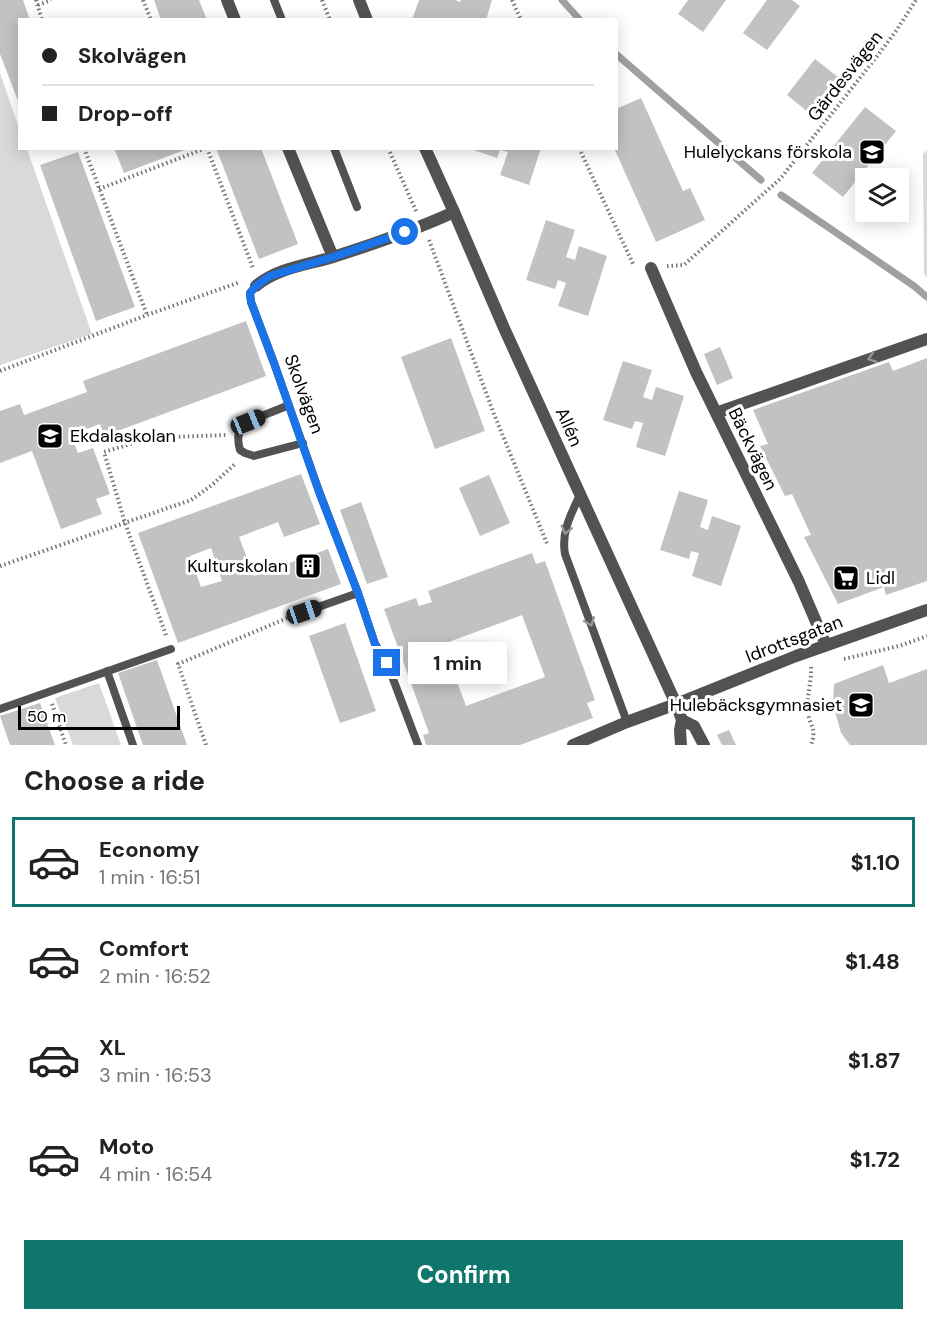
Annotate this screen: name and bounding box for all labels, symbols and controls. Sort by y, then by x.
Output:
street label: Gärdesvägen [802,26,888,126]
text: Skolvägen [78,41,187,70]
text: Drop-off [78,99,173,128]
school or university icon: Hulelyckans förskola [857,137,887,167]
place label: Hulelyckans förskola [684,140,852,164]
map controls [855,168,909,222]
button: layers [855,168,909,222]
route start [391,218,418,245]
street label: Skolvägen [279,351,329,437]
one-way arrow [867,351,878,364]
street label: Allén [550,404,588,450]
street label: Bäckvägen [723,404,783,494]
car [228,407,268,437]
school or university icon: Ekdalaskolan [35,421,65,451]
place label: Ekdalaskolan [70,424,176,448]
one-way arrow [561,525,574,535]
building icon: Kulturskolan [293,551,323,581]
place label: Kulturskolan [187,554,288,578]
supermarket icon: Lidl [831,563,861,593]
place label: Lidl [866,566,895,590]
car [284,598,324,626]
street label: Idrottsgatan [742,610,846,668]
one-way arrow [582,616,595,627]
callout: 1 min [408,642,507,684]
route end [373,649,400,676]
text: 1 min [433,650,482,676]
school or university icon: Hulebäcksgymnasiet [846,690,876,720]
place label: Hulebäcksgymnasiet [670,693,842,717]
scale bar [18,703,180,730]
text: 50 m [27,706,66,727]
text: Choose a ride [24,763,205,798]
icon: car [27,835,81,889]
text: Economy [99,835,199,864]
text: $1.10 [850,848,900,877]
text: 1 min · 16:51 [99,864,201,890]
icon: car [27,934,81,988]
text: Comfort [99,934,189,963]
text: $1.48 [845,947,900,976]
text: 2 min · 16:52 [99,963,211,989]
icon: car [27,1033,81,1087]
text: XL [99,1033,126,1062]
text: $1.87 [848,1046,900,1075]
text: 3 min · 16:53 [99,1062,212,1088]
icon: car [27,1132,81,1186]
text: Moto [99,1132,154,1161]
text: $1.72 [850,1145,900,1174]
text: 4 min · 16:54 [99,1161,212,1187]
button: Confirm [24,1240,903,1309]

